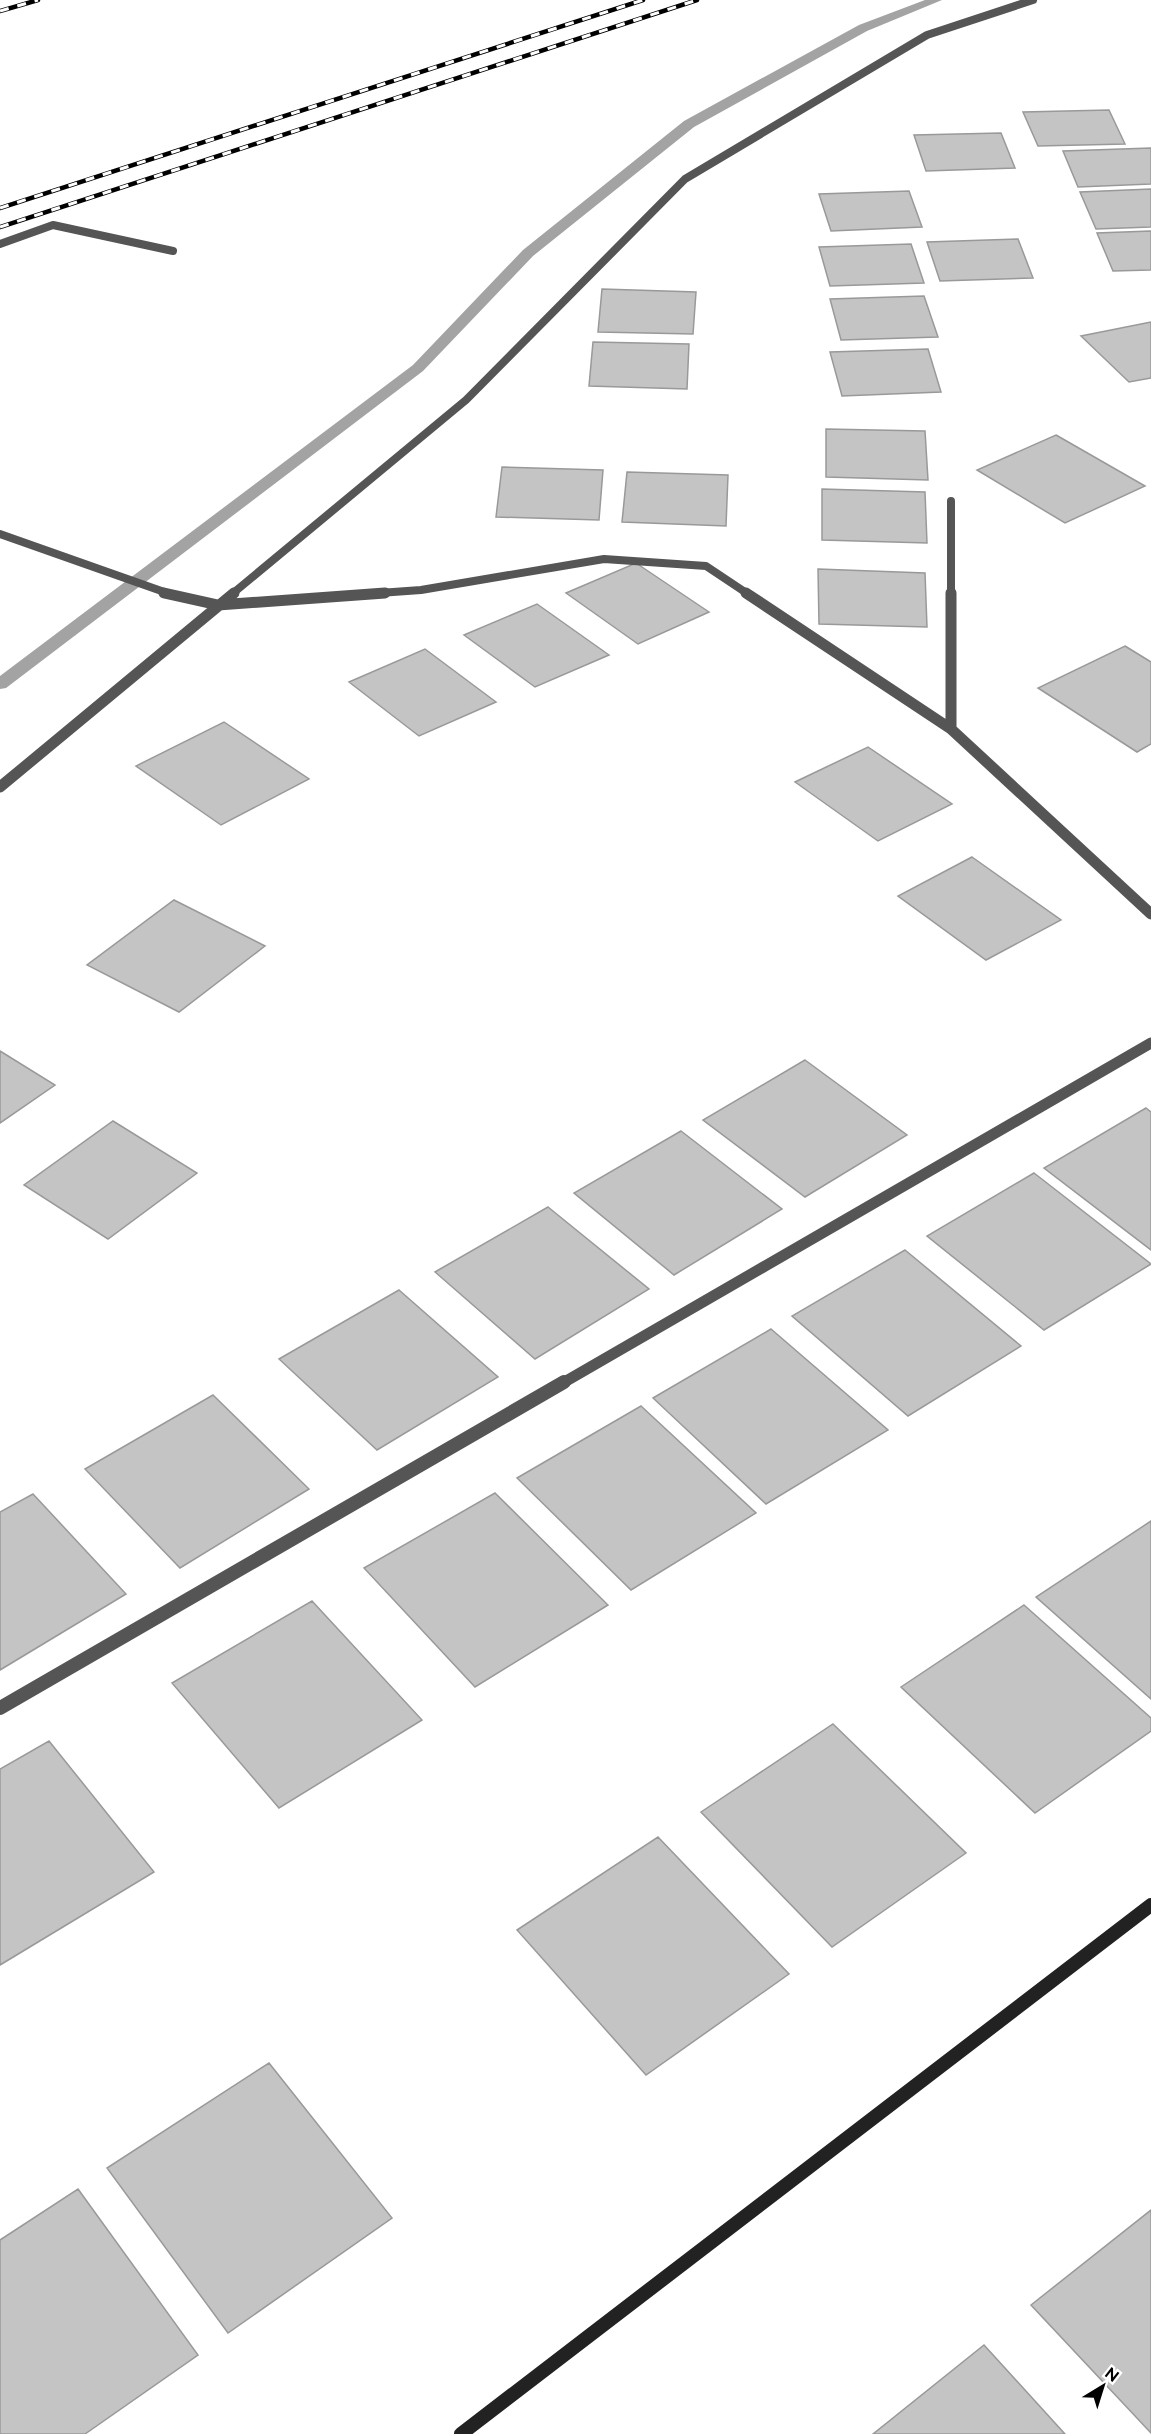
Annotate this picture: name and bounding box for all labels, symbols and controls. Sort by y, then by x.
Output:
north arrow [1073,2356,1133,2416]
text: N [1101,2363,1123,2386]

